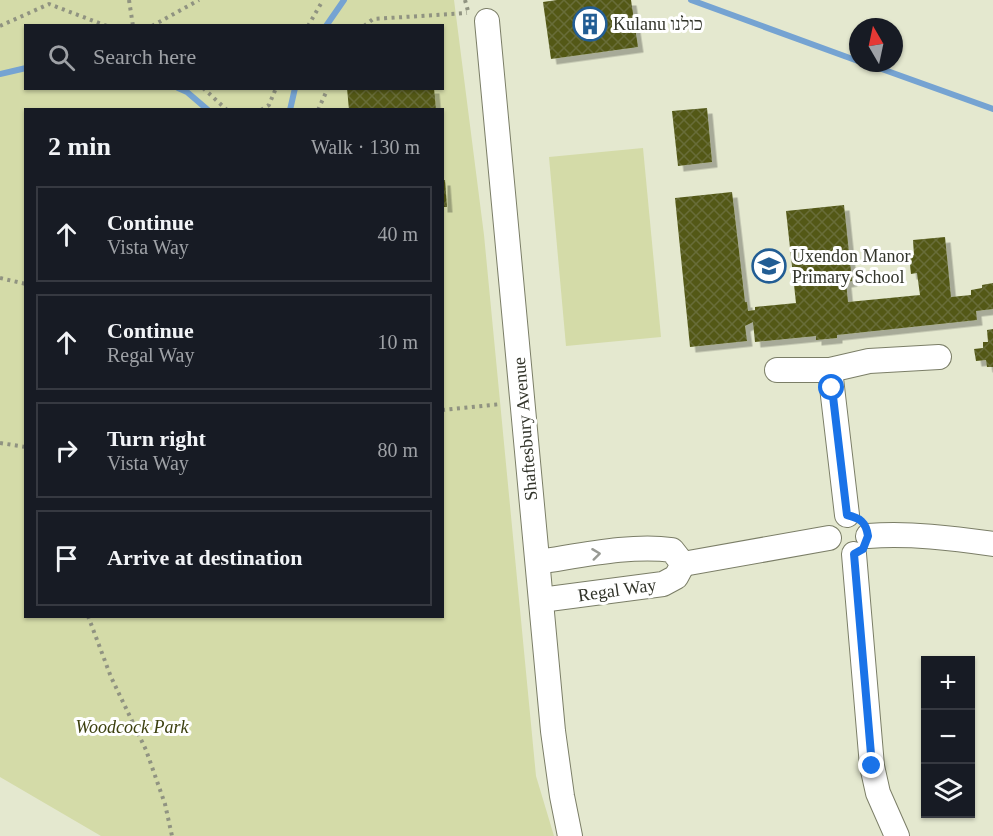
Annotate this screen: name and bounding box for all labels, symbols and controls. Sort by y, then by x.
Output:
building icon: Kulanu כולנו [572,6,608,42]
place label: Kulanu כולנו [613,14,703,34]
north arrow [849,18,903,72]
search box [24,24,444,90]
icon: search [45,41,78,74]
text: Search here [93,44,196,69]
text: 2 min [48,132,111,161]
text: Walk · 130 m [311,136,420,158]
text: Continue [107,210,194,235]
icon: ahead [50,218,83,251]
text: 40 m [377,223,418,245]
text: Vista Way [107,236,189,258]
place label: Uxendon Manor Primary School [792,246,910,287]
school or university icon: Uxendon Manor Primary School [751,248,787,284]
text: Continue [107,318,194,343]
icon: ahead [50,326,83,359]
text: 10 m [377,331,418,353]
text: Regal Way [107,344,194,366]
street label: Shaftesbury Avenue [509,356,541,502]
route start [818,374,844,400]
text: Turn right [107,426,206,451]
icon: right [50,434,83,467]
text: 80 m [377,439,418,461]
text: Vista Way [107,452,189,474]
icon: arrive [50,542,83,575]
text: Arrive at destination [107,545,303,570]
one-way arrow [591,548,600,560]
street label: Regal Way [577,575,657,605]
map controls [921,656,975,818]
button: + [921,656,975,710]
button: − [921,710,975,764]
park label: Woodcock Park [76,717,189,737]
route end [858,752,884,778]
button: layers [921,764,975,818]

